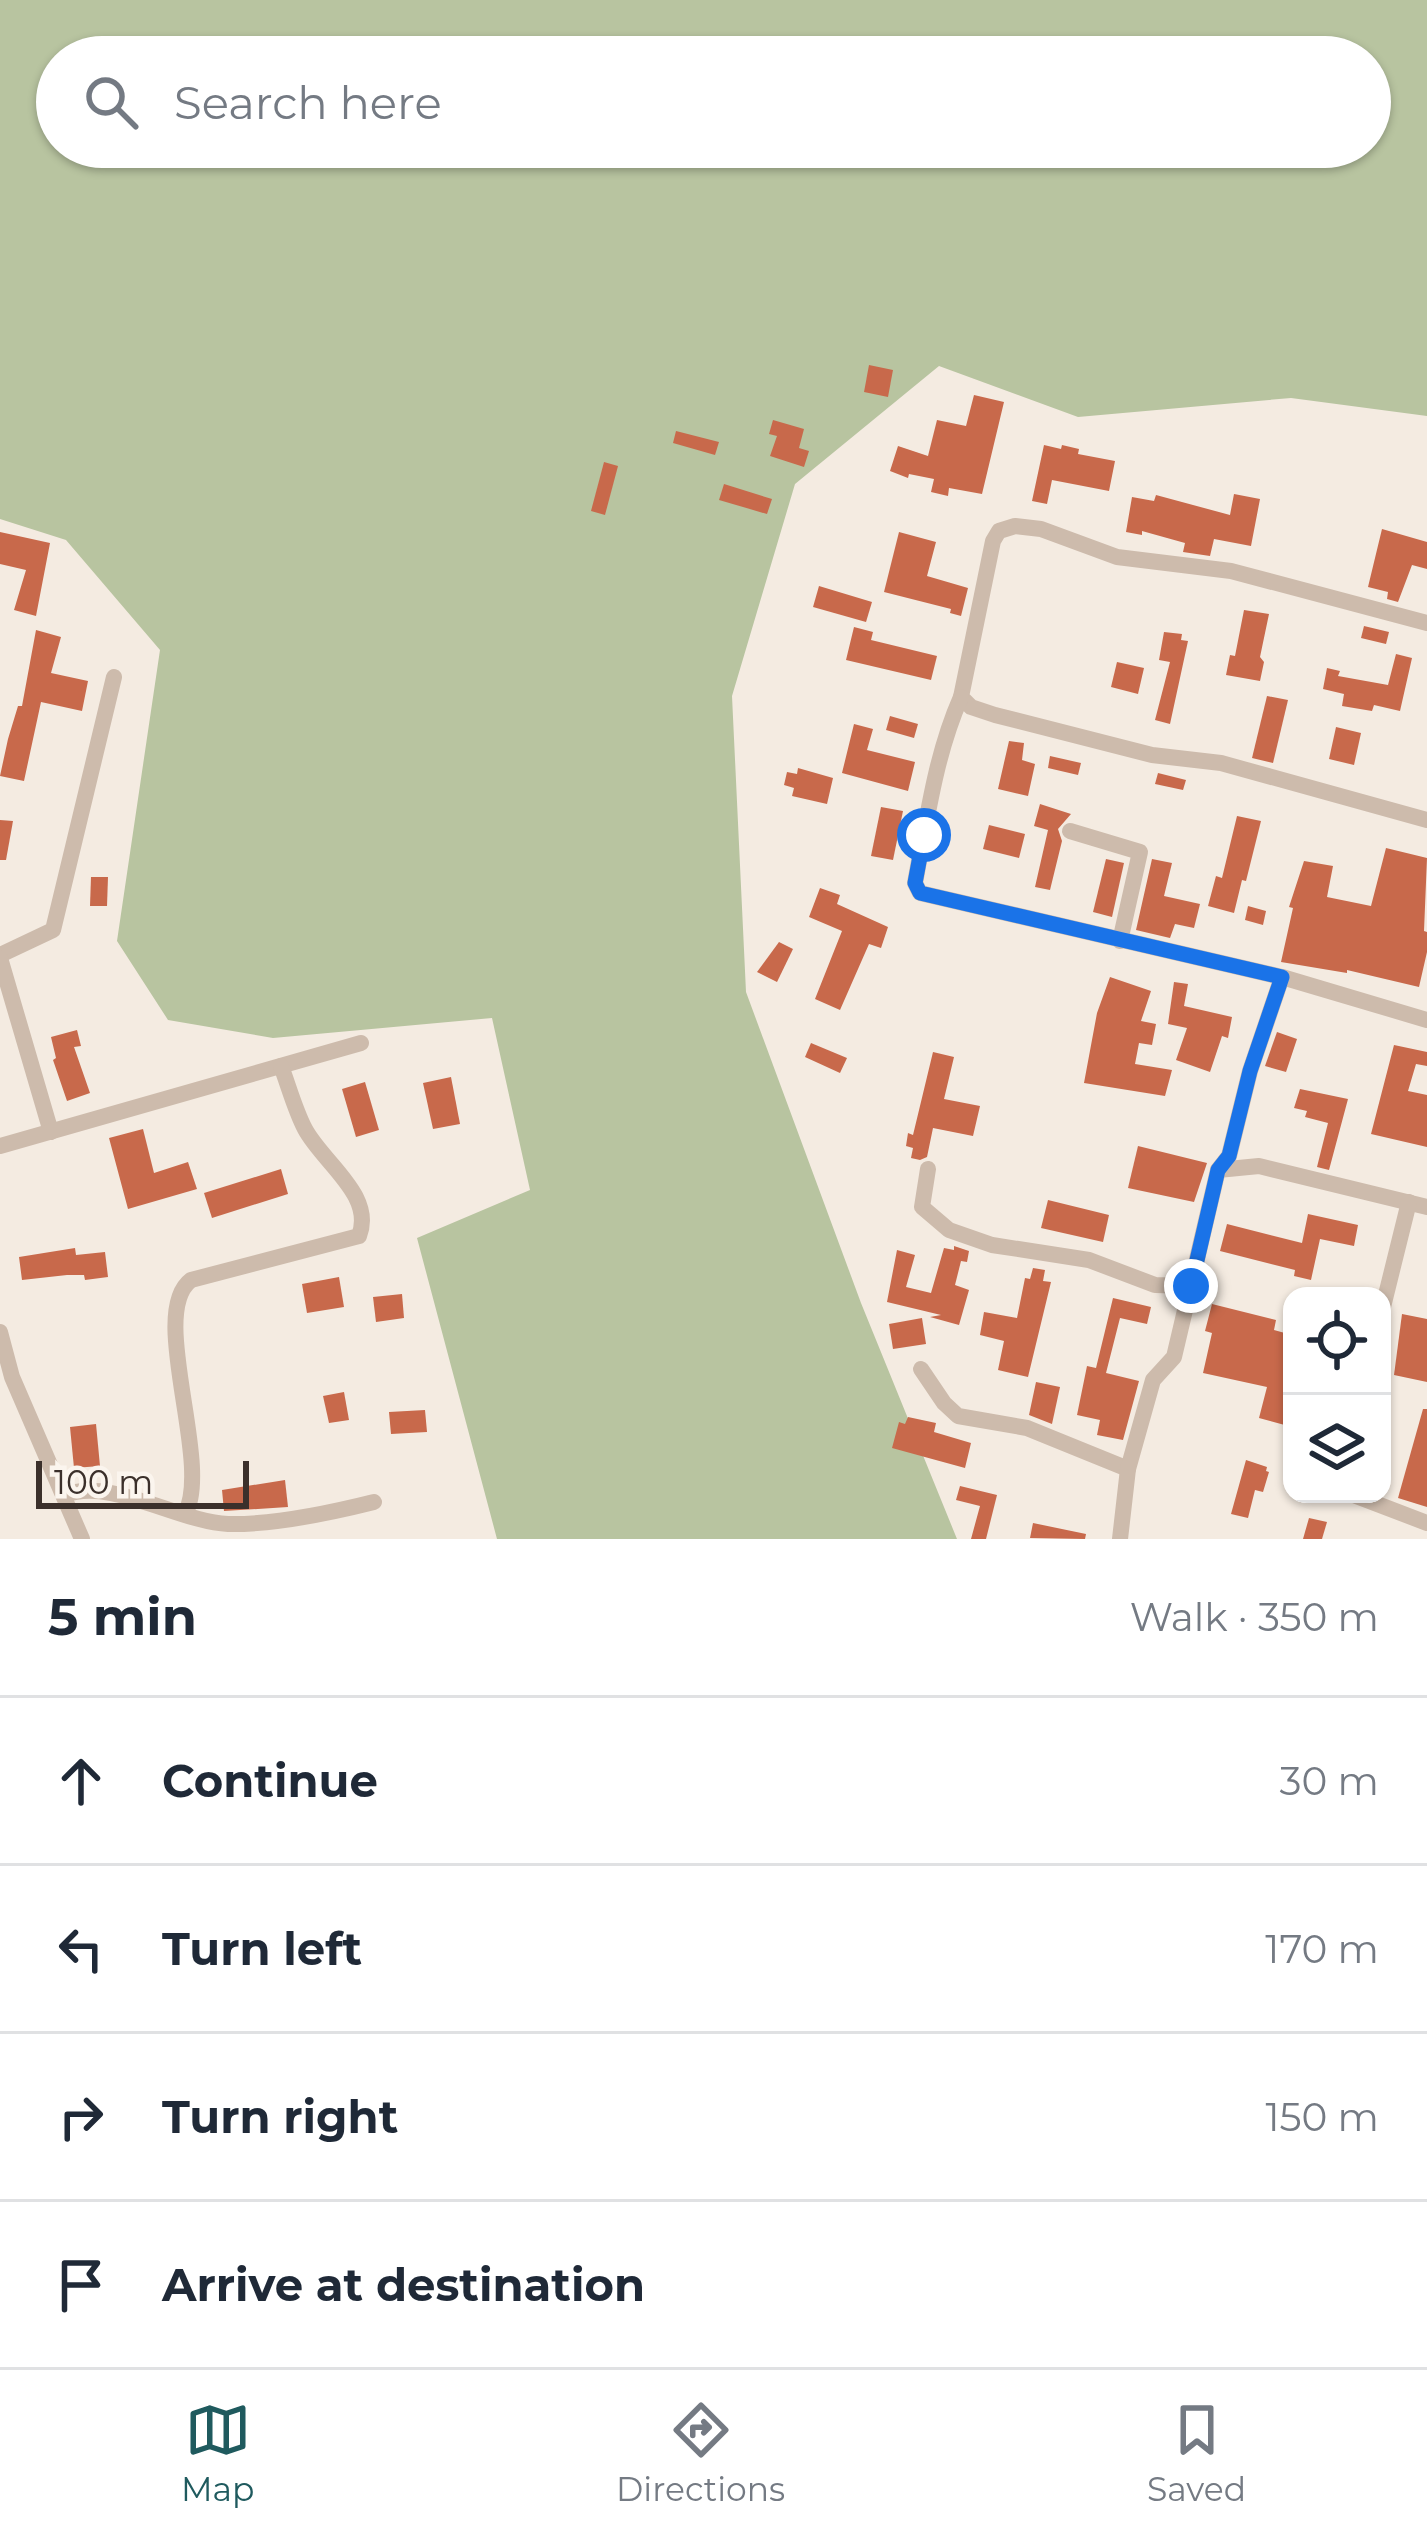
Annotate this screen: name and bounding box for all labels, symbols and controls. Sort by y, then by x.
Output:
search box [36,36,1391,168]
icon: search [78,69,144,135]
text: Search here [174,75,442,130]
route start [897,808,951,862]
route end [1164,1259,1218,1313]
map controls [1283,1287,1391,1503]
button: locate [1283,1287,1391,1395]
button: layers [1283,1395,1391,1503]
scale bar [36,1455,249,1508]
text: 100 m [54,1462,153,1502]
text: 5 min [48,1586,197,1648]
text: Walk · 350 m [1130,1593,1379,1641]
icon: ahead [48,1748,114,1814]
text: Continue [162,1753,378,1808]
text: 30 m [1280,1757,1379,1805]
icon: left [48,1916,114,1982]
text: Turn left [162,1921,362,1976]
text: 170 m [1265,1925,1379,1973]
icon: right [48,2084,114,2150]
text: Turn right [162,2089,398,2144]
text: 150 m [1265,2093,1379,2141]
icon: arrive [48,2252,114,2318]
text: Arrive at destination [162,2257,645,2312]
tab: Map [181,2397,254,2509]
tab: Directions [616,2397,785,2509]
tab: Saved [1147,2397,1246,2509]

